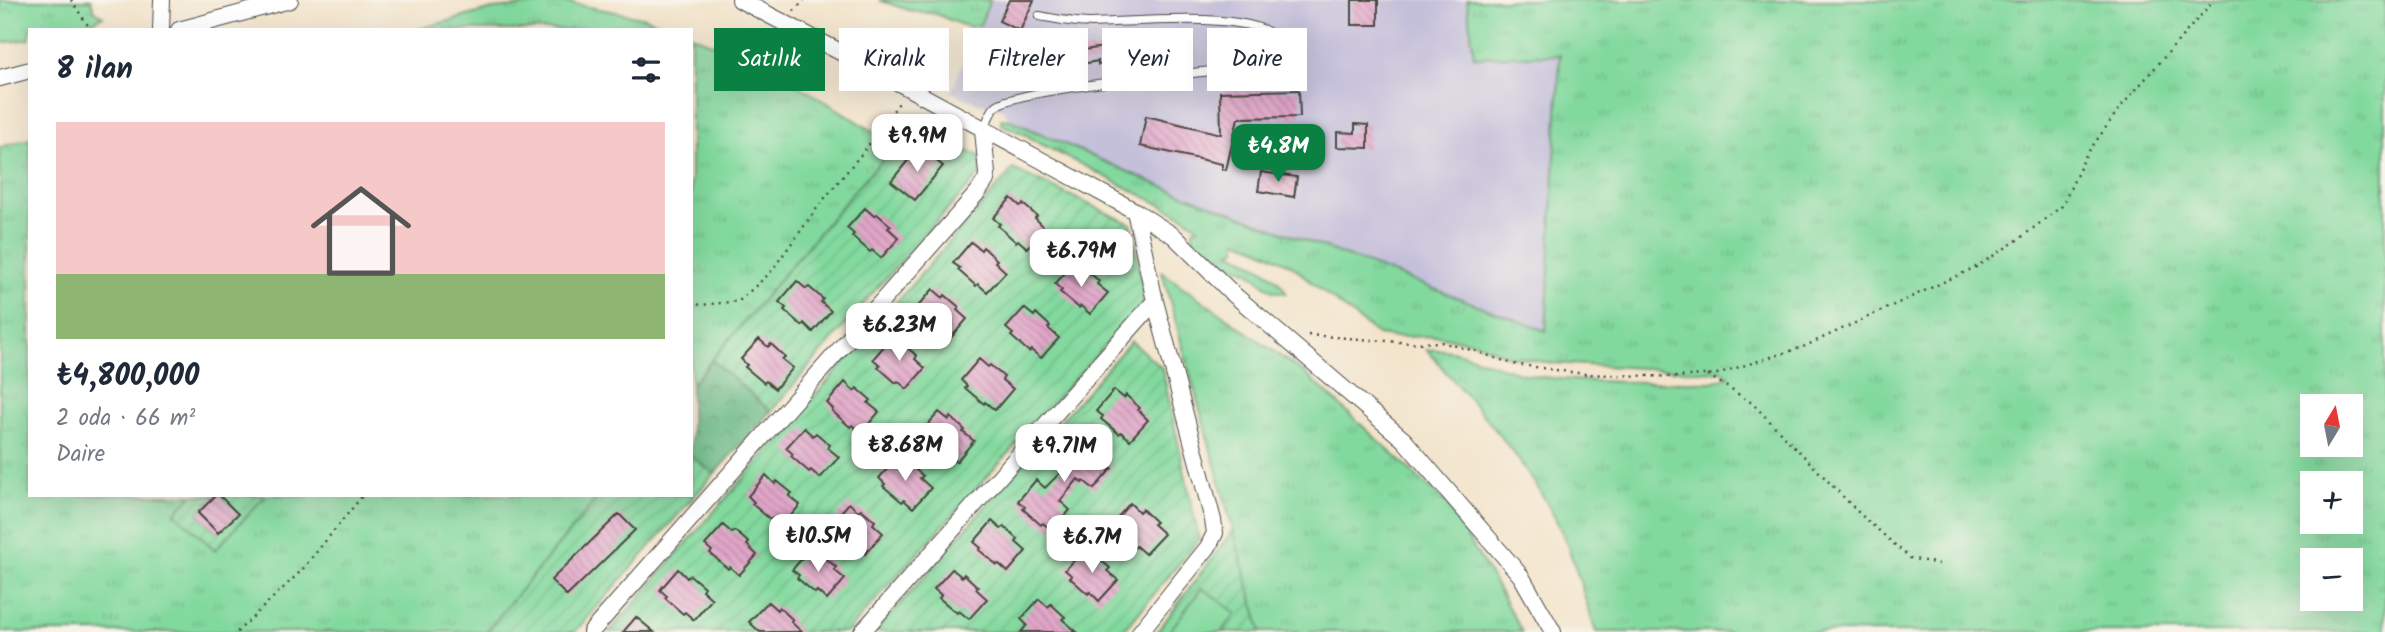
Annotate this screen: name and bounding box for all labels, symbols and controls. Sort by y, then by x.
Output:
chip: Satılık [714,28,825,91]
chip: Kiralık [839,28,949,91]
chip: Filtreler [963,28,1088,91]
chip: Yeni [1102,28,1193,91]
chip: Daire [1207,28,1307,91]
text: 8 ilan [56,46,133,94]
icon: filters [627,51,665,89]
pin: ₺9.9M [868,114,966,174]
text: ₺9.9M [888,119,946,155]
pin: ₺4.8M [1229,124,1327,184]
text: ₺4.8M [1247,129,1309,165]
icon: home [298,168,424,294]
pin: ₺6.79M [1024,230,1138,289]
text: ₺6.79M [1046,234,1116,270]
pin: ₺6.23M [842,304,956,363]
text: ₺6.23M [862,308,936,344]
text: ₺4,800,000 [56,353,199,401]
north arrow [2300,394,2362,457]
map controls [2300,394,2363,611]
text: 2 oda · 66 m² [56,401,195,437]
pin: ₺8.68M [848,424,962,483]
pin: ₺9.71M [1007,424,1121,484]
text: ₺8.68M [867,428,943,464]
text: ₺9.71M [1032,429,1096,465]
text: Daire [56,437,105,473]
button: + [2300,471,2363,534]
pin: ₺10.5M [761,514,875,574]
pin: ₺6.7M [1043,516,1141,575]
text: ₺10.5M [785,519,851,555]
text: ₺6.7M [1063,520,1121,556]
button: − [2300,548,2363,611]

